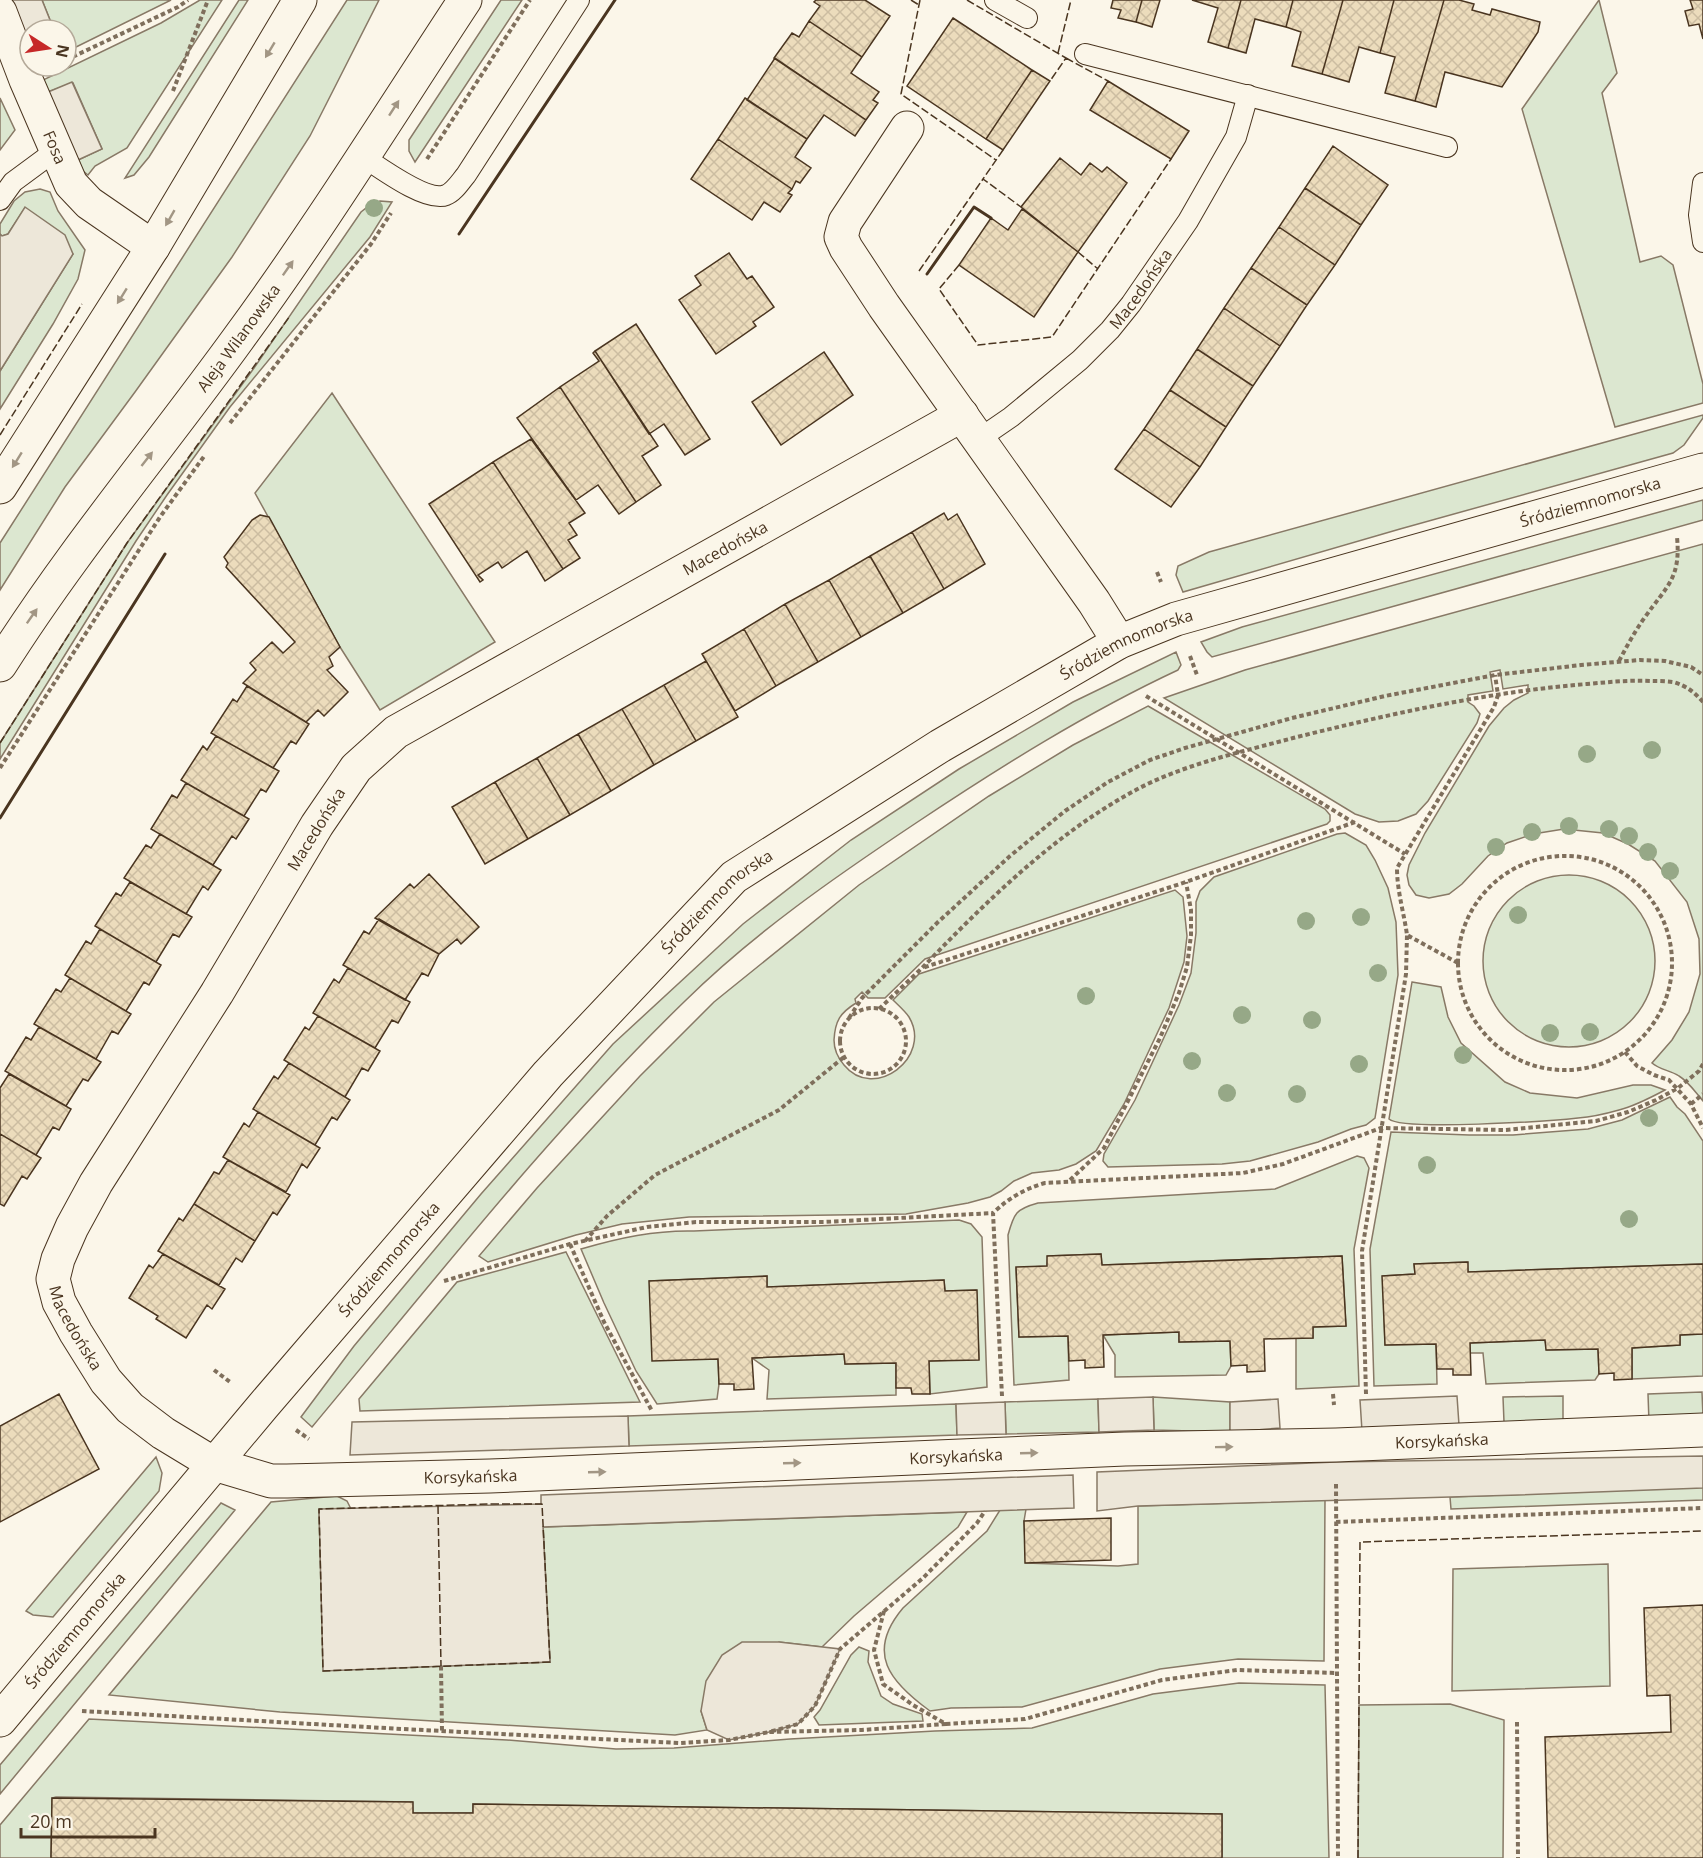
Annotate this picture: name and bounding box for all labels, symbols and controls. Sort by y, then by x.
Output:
north arrow [18,18,78,78]
text: N [51,42,75,60]
one-way arrow [264,42,275,58]
one-way arrow [389,99,400,116]
street label: Fosa [38,127,72,167]
one-way arrow [165,210,176,226]
street label: Macedońska [1104,244,1177,334]
one-way arrow [282,261,294,277]
street label: Aleja Wilanowska [192,279,285,396]
one-way arrow [117,288,128,304]
one-way arrow [141,451,154,467]
one-way arrow [12,452,23,469]
street label: Śródziemnomorska [1517,472,1663,532]
street label: Macedońska [679,516,771,580]
street label: Śródziemnomorska [1056,604,1195,685]
one-way arrow [26,608,37,624]
street label: Macedońska [282,783,350,875]
street label: Śródziemnomorska [656,844,777,959]
street label: Śródziemnomorska [333,1197,445,1322]
street label: Macedońska [44,1283,108,1374]
street label: Korsykańska [1395,1428,1489,1454]
one-way arrow [1214,1442,1233,1452]
street label: Korsykańska [909,1443,1003,1469]
one-way arrow [1019,1449,1038,1458]
one-way arrow [783,1459,802,1468]
street label: Korsykańska [423,1464,518,1489]
one-way arrow [588,1467,607,1476]
street label: Śródziemnomorska [20,1567,130,1693]
scale bar [21,1801,154,1839]
text: 20 m [30,1809,72,1833]

